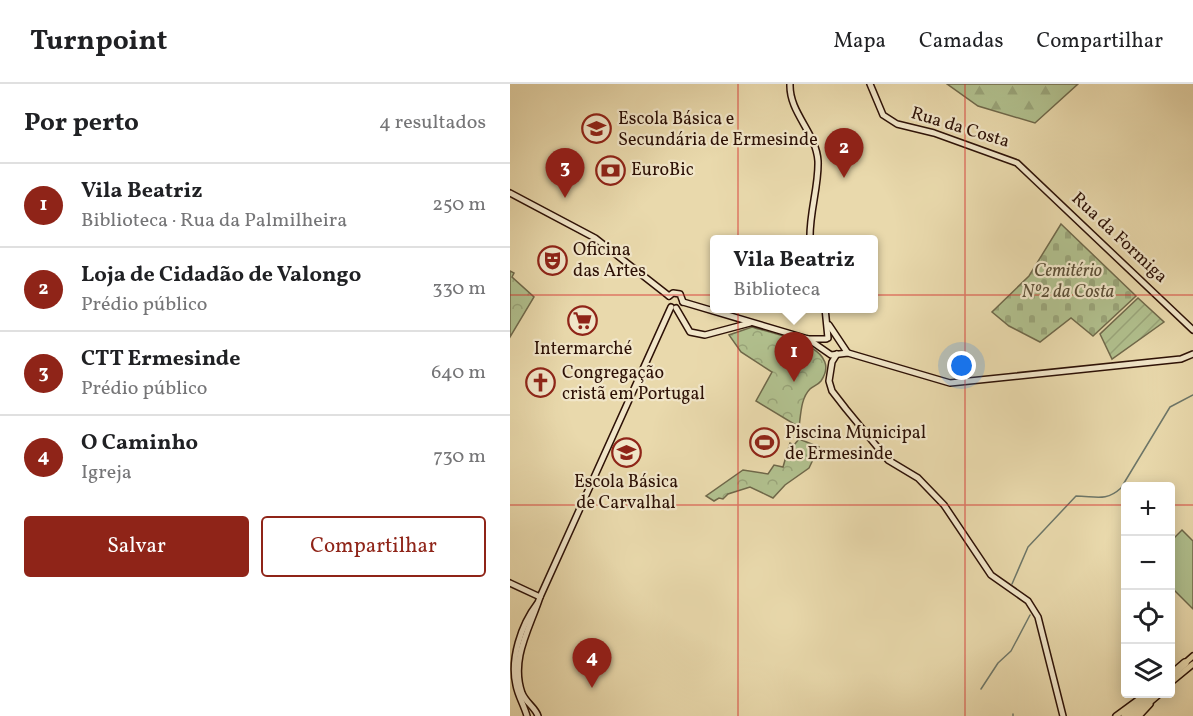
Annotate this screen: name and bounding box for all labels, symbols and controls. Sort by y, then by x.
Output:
text: Turnpoint [30,22,167,61]
text: Mapa [833,27,886,56]
text: Camadas [919,27,1003,56]
text: Compartilhar [1036,27,1163,56]
street label: Rua da Costa [908,101,1012,155]
text: Por perto [24,105,139,141]
place label: Escola Básica e Secundária de Ermesinde [618,107,818,153]
text: 4 resultados [379,109,486,137]
school or university icon: Escola Básica e Secundária de Ermesinde [581,113,613,145]
pin: 2 [824,128,864,178]
pin: 3 [546,148,584,198]
bank icon: EuroBic [594,154,626,186]
place label: EuroBic [631,158,694,183]
text: Vila Beatriz [81,176,202,207]
street label: Rua da Formiga [1065,187,1173,289]
text: 1 [39,191,48,219]
text: 250 m [432,191,486,219]
text: Biblioteca · Rua da Palmilheira [81,207,347,235]
popup [710,235,878,313]
place label: Oficina das Artes [573,238,646,284]
theatre icon: Oficina das Artes [536,244,568,276]
text: Vila Beatriz [733,245,855,276]
park label: Cemitério Nº2 da Costa [1022,259,1114,305]
text: Loja de Cidadão de Valongo [81,260,361,291]
text: 2 [38,275,49,303]
text: 330 m [432,275,486,303]
text: Biblioteca [733,276,820,304]
text: Prédio público [81,291,207,319]
supermarket icon: Intermarché [567,304,599,336]
pin: 1 [774,332,814,382]
place label: Intermarché [534,337,632,362]
text: CTT Ermesinde [81,344,240,375]
your location [947,351,976,380]
text: 3 [38,359,49,387]
text: 640 m [431,359,486,387]
place label: Congregação cristã em Portugal [562,361,705,407]
church icon: Congregação cristã em Portugal [525,367,557,399]
text: Prédio público [81,375,207,403]
place label: Piscina Municipal de Ermesinde [785,421,926,467]
sports icon: Piscina Municipal de Ermesinde [748,427,780,459]
text: O Caminho [81,428,198,459]
school or university icon: Escola Básica de Carvalhal [610,437,642,469]
text: 4 [37,443,50,471]
text: 730 m [433,443,486,471]
text: Igreja [81,459,132,487]
place label: Escola Básica de Carvalhal [574,470,678,516]
map controls [1121,482,1175,698]
button: + [1121,482,1175,536]
button: Salvar [24,516,249,577]
button: Compartilhar [261,516,486,577]
button: − [1121,536,1175,590]
button: locate [1121,590,1175,644]
pin: 4 [572,638,611,688]
button: layers [1121,644,1175,698]

